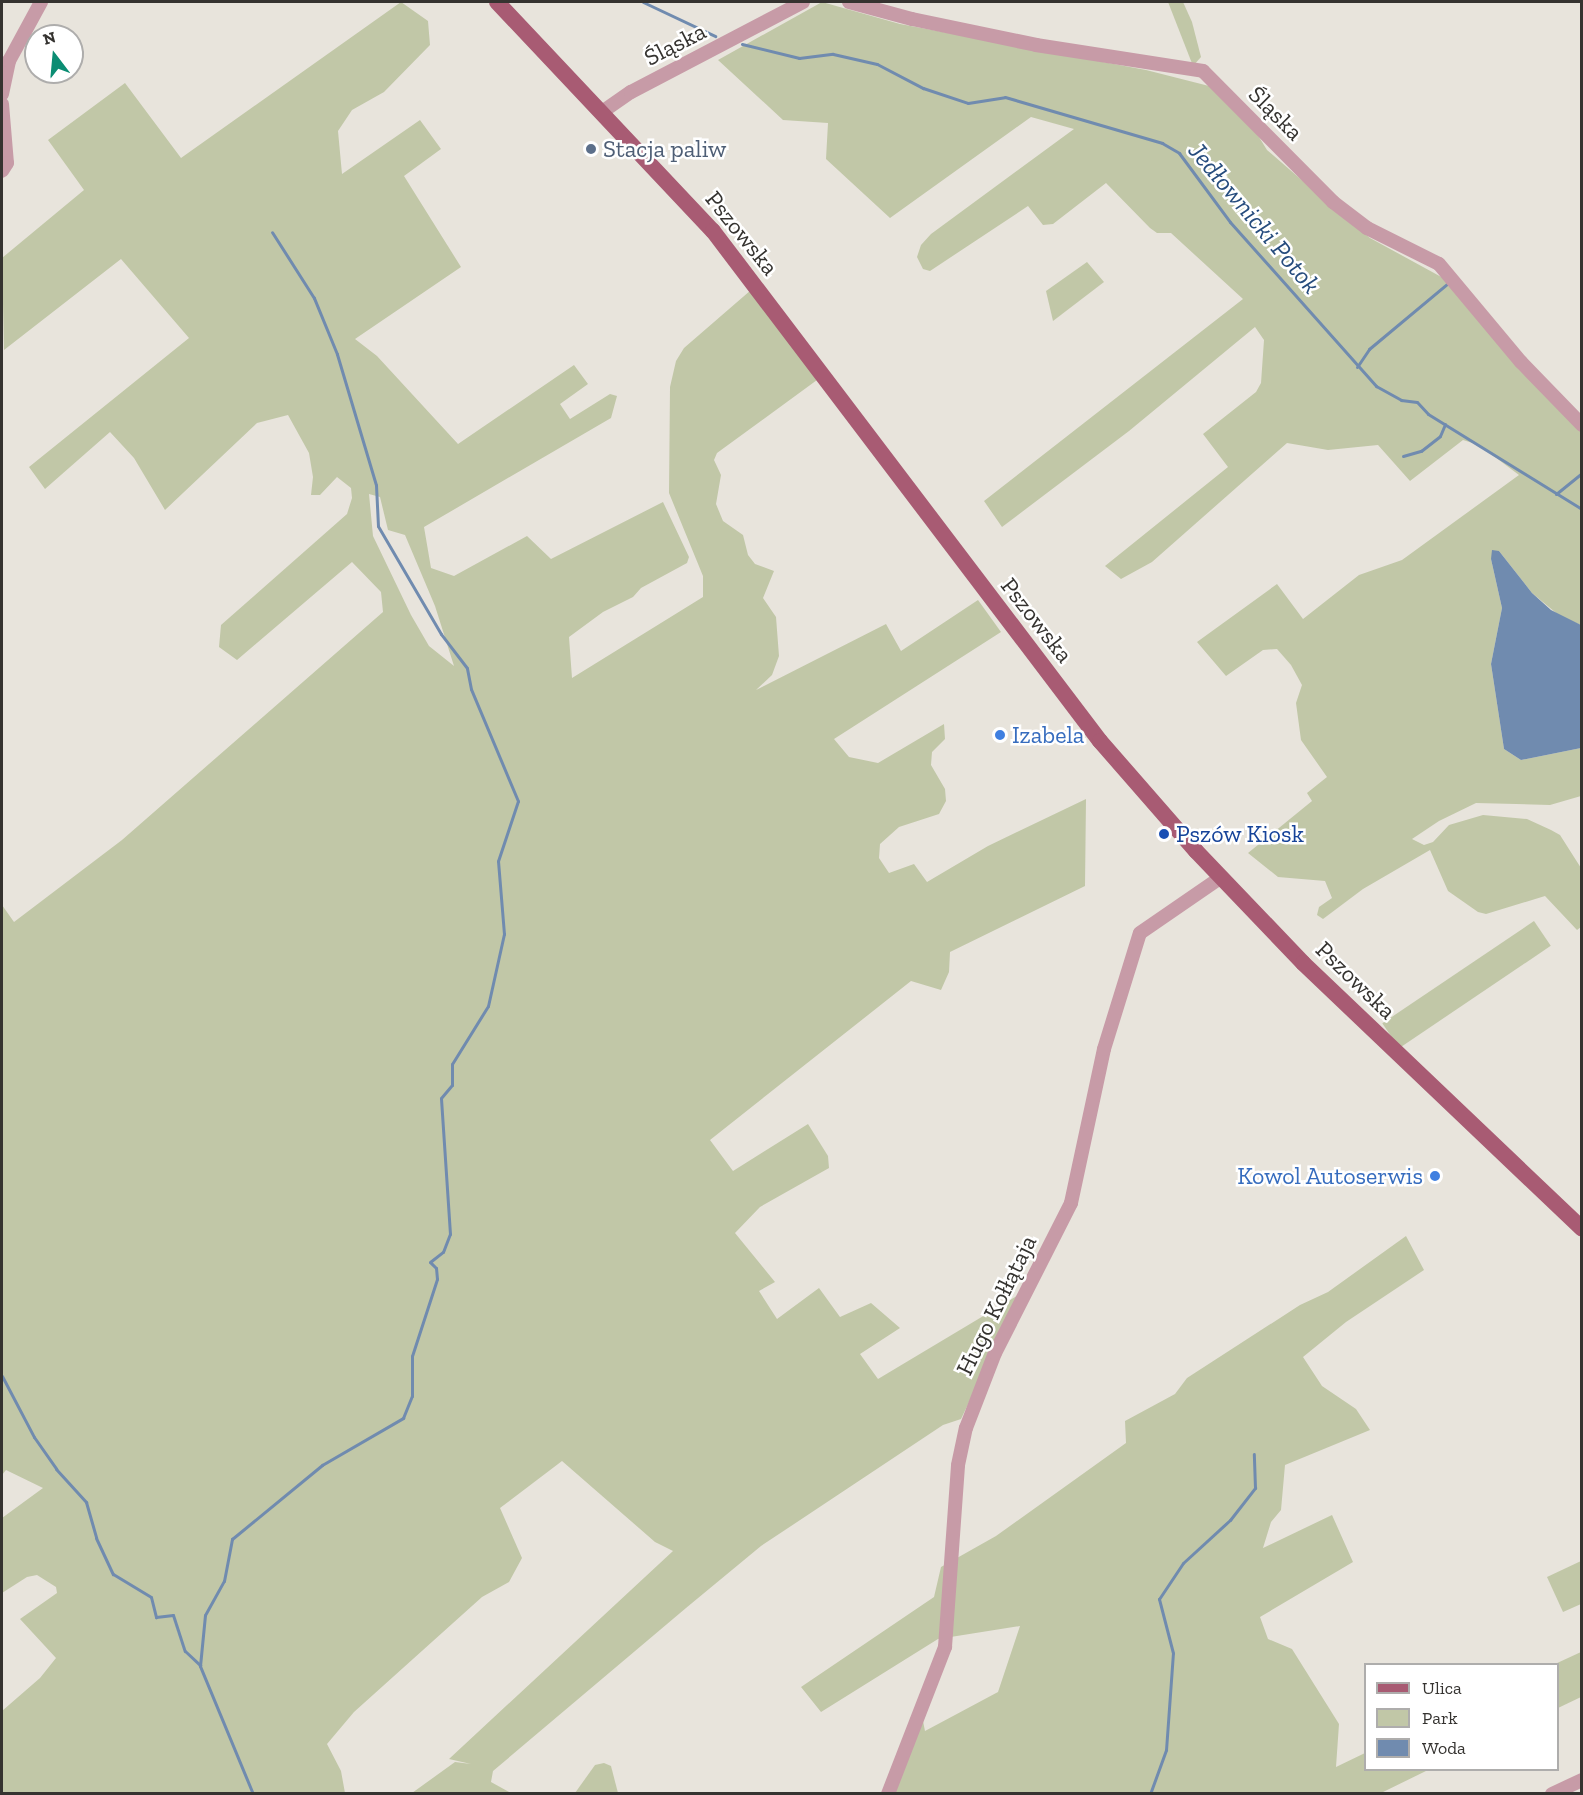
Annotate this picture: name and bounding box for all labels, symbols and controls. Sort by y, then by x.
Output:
street label: Śląska [639,16,711,72]
north arrow [24,24,84,84]
text: N [41,27,58,49]
street label: Śląska [1243,80,1309,146]
place label: Stacja paliw [603,135,726,163]
water label: Jedłownicki Potok [1182,136,1326,300]
marker: Stacja paliw [584,142,598,156]
street label: Pszowska [699,185,785,281]
street label: Pszowska [995,572,1079,668]
place label: Izabela [1012,721,1084,749]
marker: Izabela [993,728,1007,742]
place label: Pszów Kiosk [1176,820,1304,848]
marker: Pszów Kiosk [1157,827,1171,841]
street label: Pszowska [1310,935,1402,1025]
place label: Kowol Autoserwis [1236,1162,1423,1190]
marker: Kowol Autoserwis [1428,1169,1442,1183]
street label: Hugo Kołłątaja [950,1230,1042,1380]
legend [1364,1663,1559,1771]
text: Ulica [1422,1677,1462,1699]
text: Park [1422,1707,1458,1729]
text: Woda [1422,1737,1466,1759]

